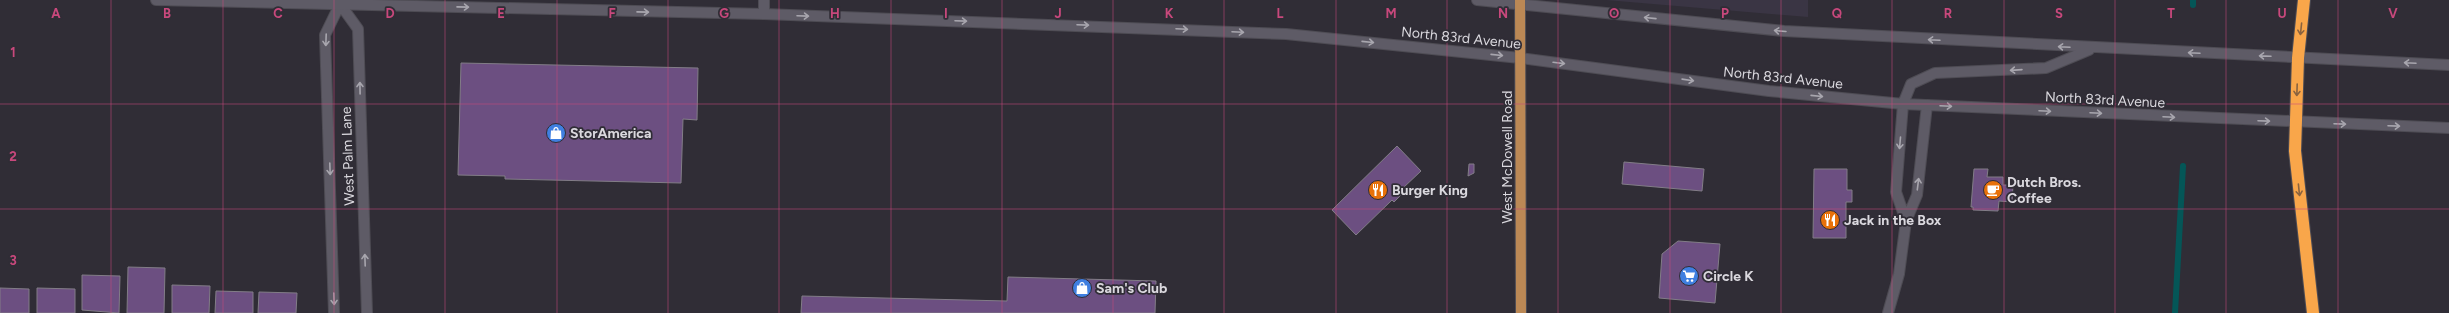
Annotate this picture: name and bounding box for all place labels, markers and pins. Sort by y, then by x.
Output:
shop icon: StorAmerica [545,122,567,144]
place label: StorAmerica [570,125,651,142]
place label: Dutch Bros. Coffee [2007,174,2081,207]
restaurant icon: Burger King [1367,179,1389,201]
cafe icon: Dutch Bros. Coffee [1982,179,2004,201]
place label: Burger King [1392,182,1468,199]
restaurant icon: Jack in the Box [1819,209,1841,231]
place label: Jack in the Box [1844,212,1942,229]
supermarket icon: Circle K [1678,265,1700,287]
place label: Circle K [1703,268,1754,285]
shop icon: Sam's Club [1071,277,1093,299]
place label: Sam's Club [1096,280,1167,297]

